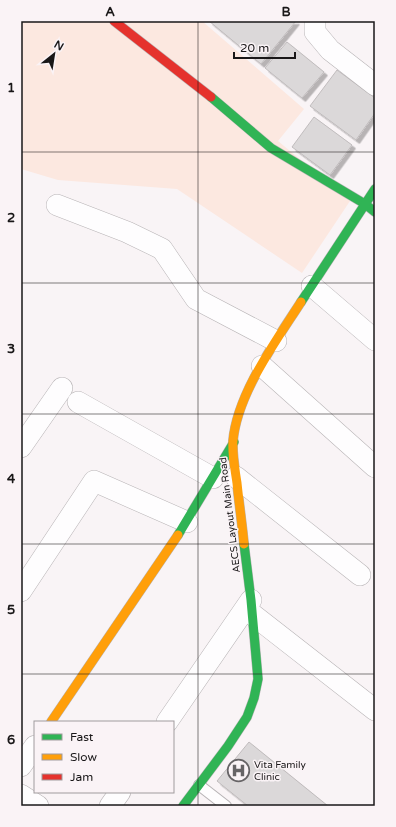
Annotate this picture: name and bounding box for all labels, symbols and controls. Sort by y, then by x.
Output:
text: A [105,4,115,20]
text: B [281,4,291,20]
north arrow [34,34,74,74]
scale bar [234,34,295,60]
text: N [52,38,66,54]
text: 20 m [240,41,269,55]
text: 1 [7,80,15,96]
text: 2 [7,210,15,226]
text: 3 [7,341,15,357]
street label: AECS Layout Main Road [217,457,243,573]
text: 4 [7,471,16,487]
text: 5 [7,602,15,618]
legend [34,721,174,793]
text: Fast [70,730,94,744]
text: 6 [7,732,15,748]
text: Slow [70,750,97,764]
hospital icon: Vita Family Clinic [225,758,251,784]
place label: Vita Family Clinic [254,759,306,783]
text: Jam [70,770,93,784]

